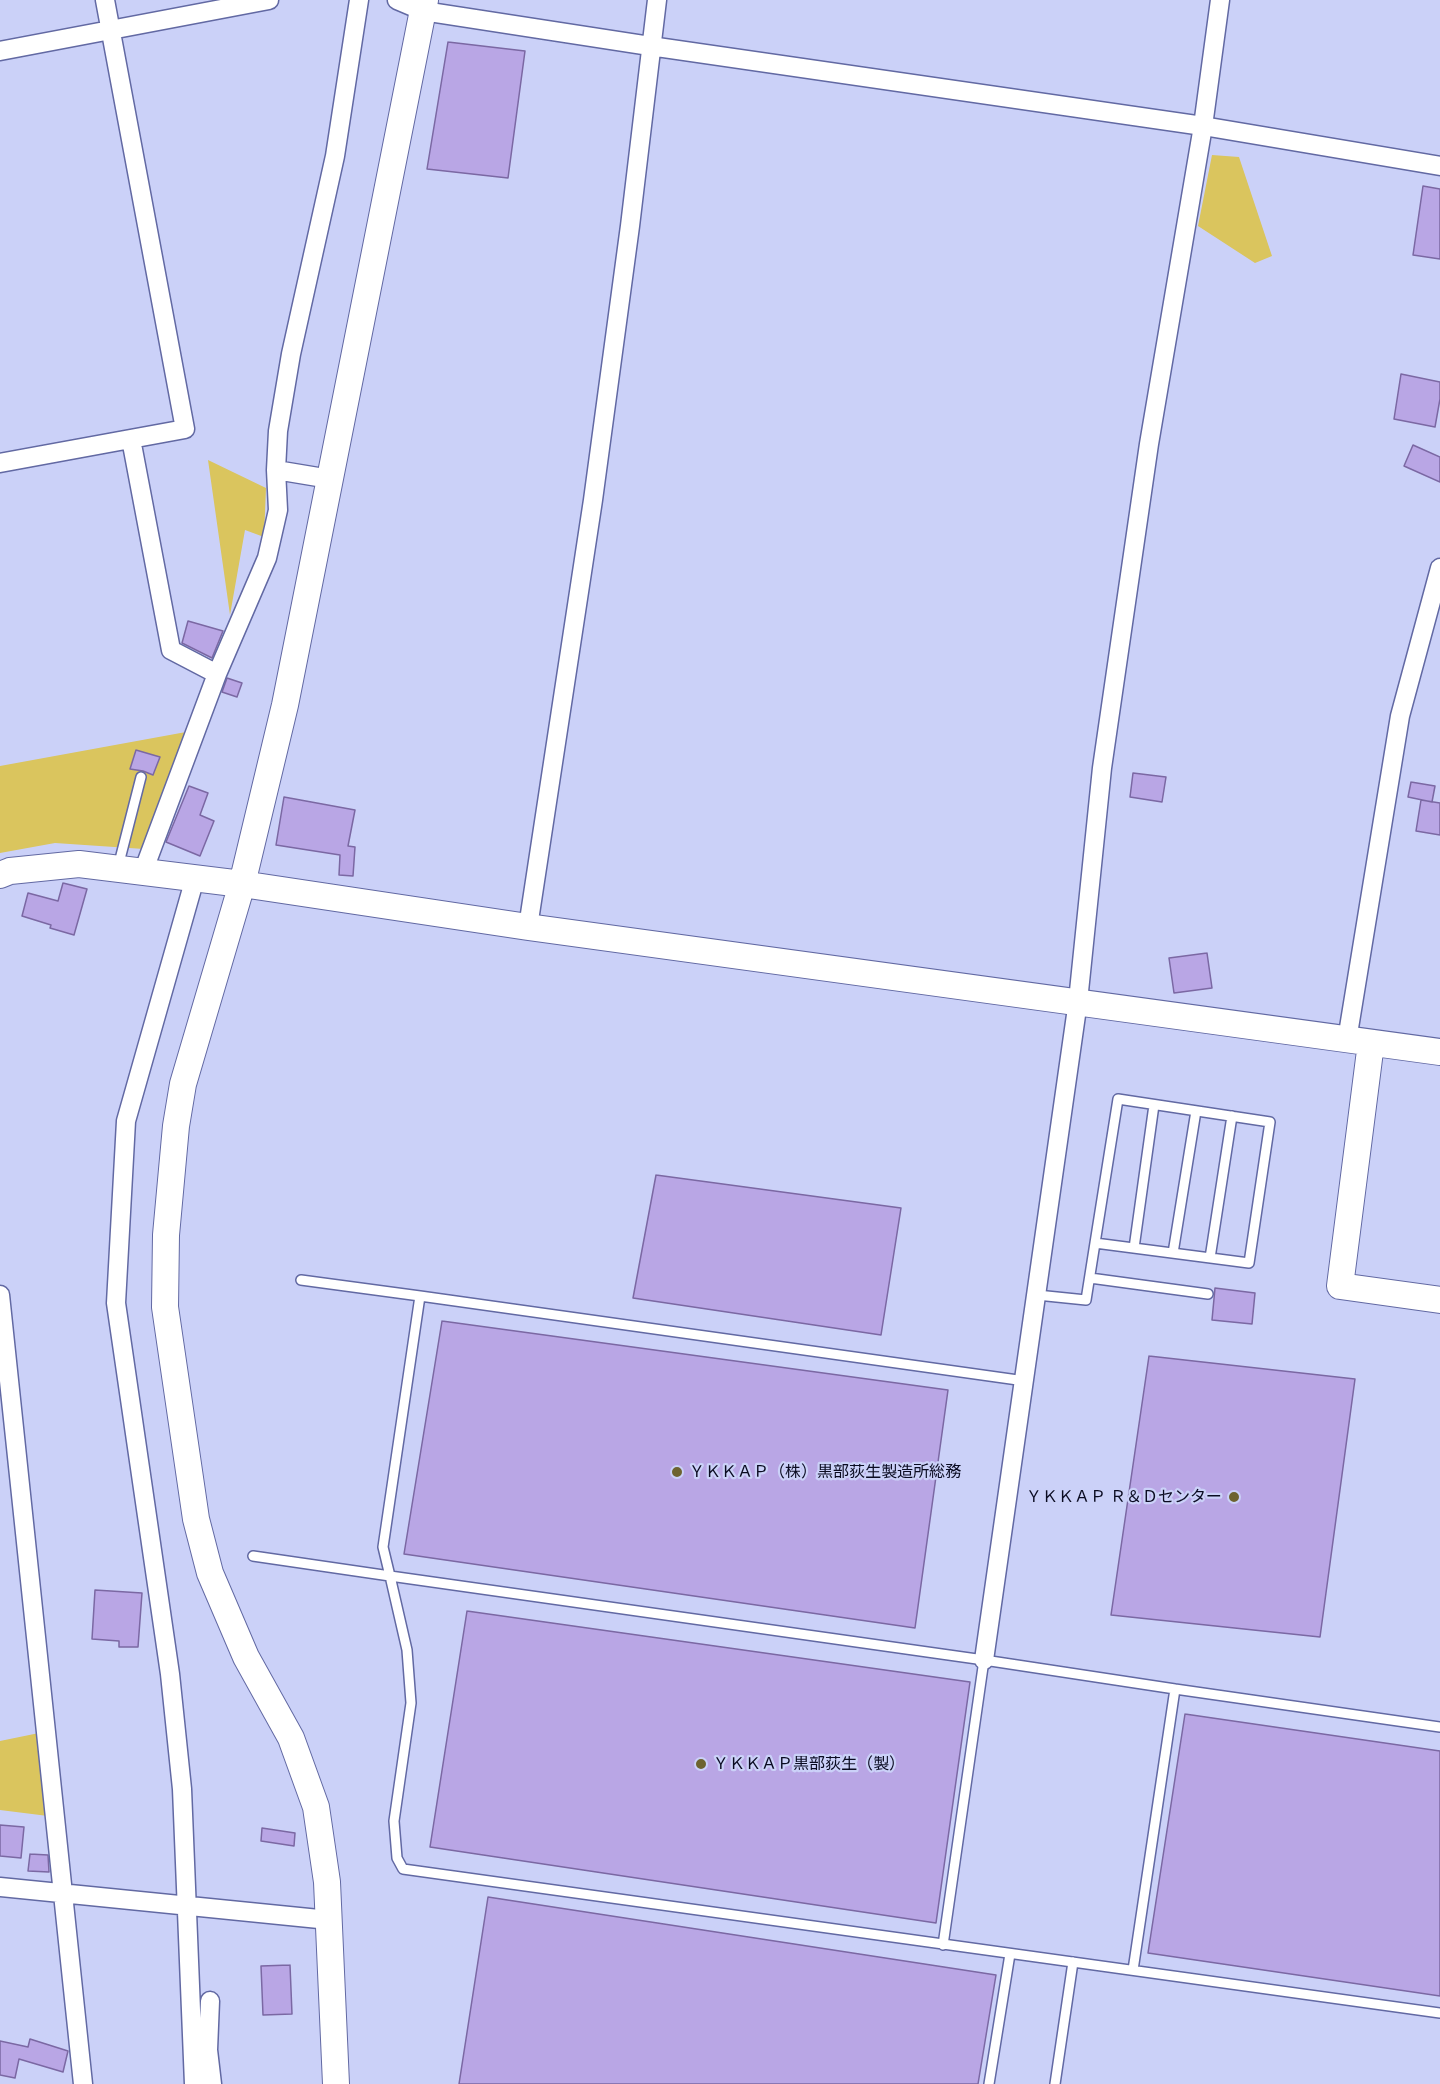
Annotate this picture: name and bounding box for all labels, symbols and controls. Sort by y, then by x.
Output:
place label: ＹＫＫＡＰ（株）黒部荻生製造所総務 [689,1462,961,1482]
marker: ＹＫＫＡＰ（株）黒部荻生製造所総務 [670,1465,684,1479]
place label: ＹＫＫＡＰ Ｒ＆Ｄセンター [1026,1487,1222,1507]
marker: ＹＫＫＡＰ Ｒ＆Ｄセンター [1227,1490,1241,1504]
place label: ＹＫＫＡＰ黒部荻生（製） [713,1754,905,1774]
marker: ＹＫＫＡＰ黒部荻生（製） [694,1757,708,1771]

